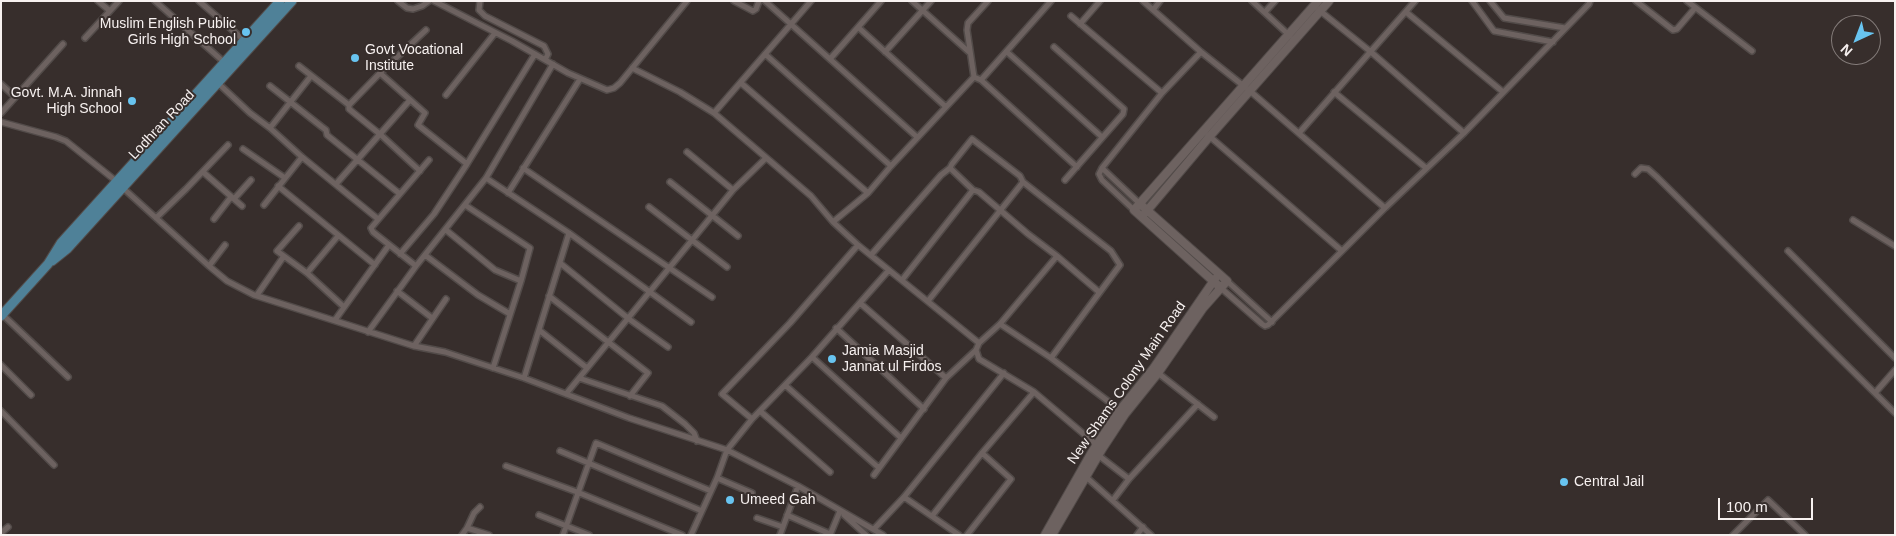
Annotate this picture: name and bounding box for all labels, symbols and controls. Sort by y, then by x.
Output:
north arrow [1831,15,1881,65]
place label: Muslim English Public Girls High School [100,16,236,48]
marker: Muslim English Public Girls High School [240,26,252,38]
text: N [1837,41,1856,60]
place label: Govt Vocational Institute [365,42,463,74]
marker: Govt Vocational Institute [349,52,361,64]
place label: Govt. M.A. Jinnah High School [11,85,122,118]
street label: Lodhran Road [126,87,198,163]
marker: Govt. M.A. Jinnah High School [126,95,138,107]
street label: New Shams Colony Main Road [1064,299,1190,467]
place label: Jamia Masjid Jannat ul Firdos [842,343,942,376]
marker: Jamia Masjid Jannat ul Firdos [826,353,838,365]
place label: Central Jail [1574,474,1644,490]
marker: Central Jail [1558,476,1570,488]
scale bar [1721,488,1816,520]
place label: Umeed Gah [740,492,815,508]
marker: Umeed Gah [724,494,736,506]
text: 100 m [1726,498,1768,515]

